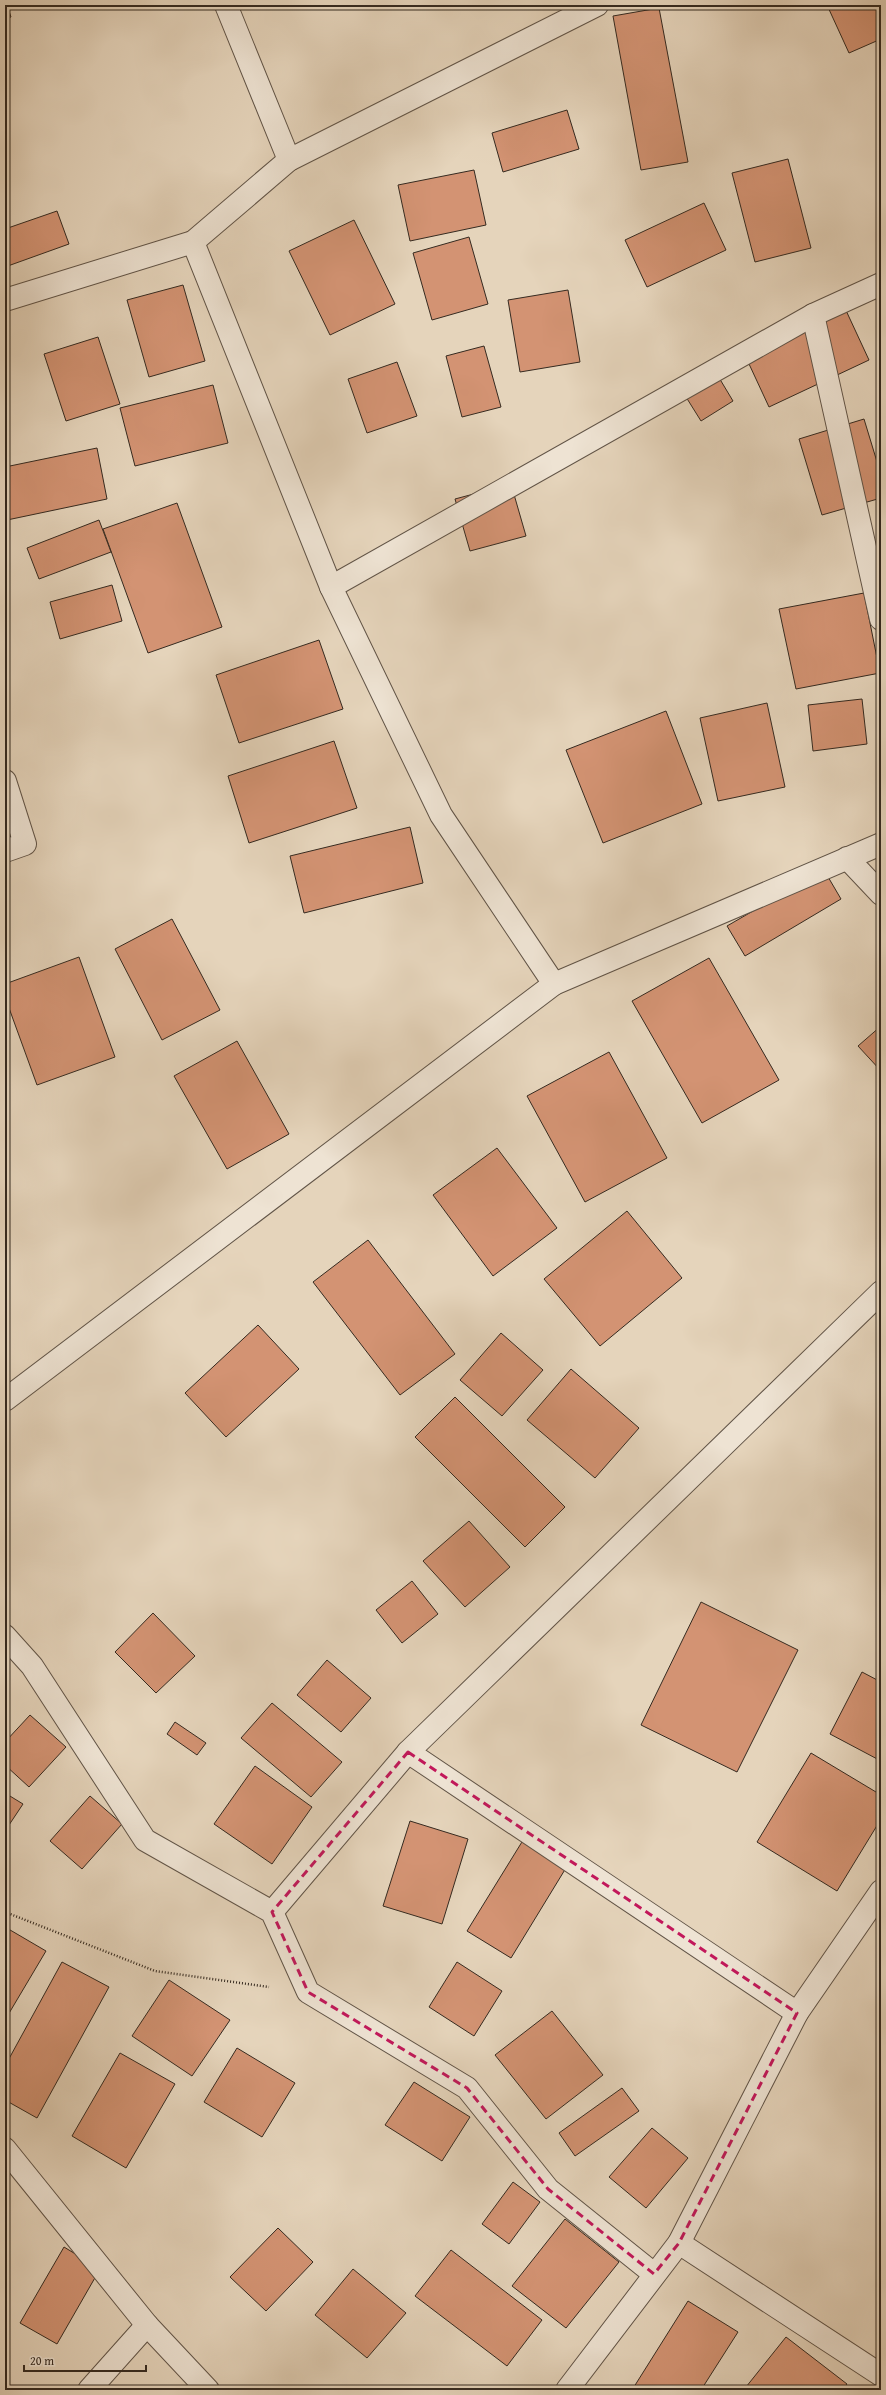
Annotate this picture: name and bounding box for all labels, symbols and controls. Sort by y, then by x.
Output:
scale bar [24,2347,146,2373]
text: 20 m [30,2352,54,2369]

